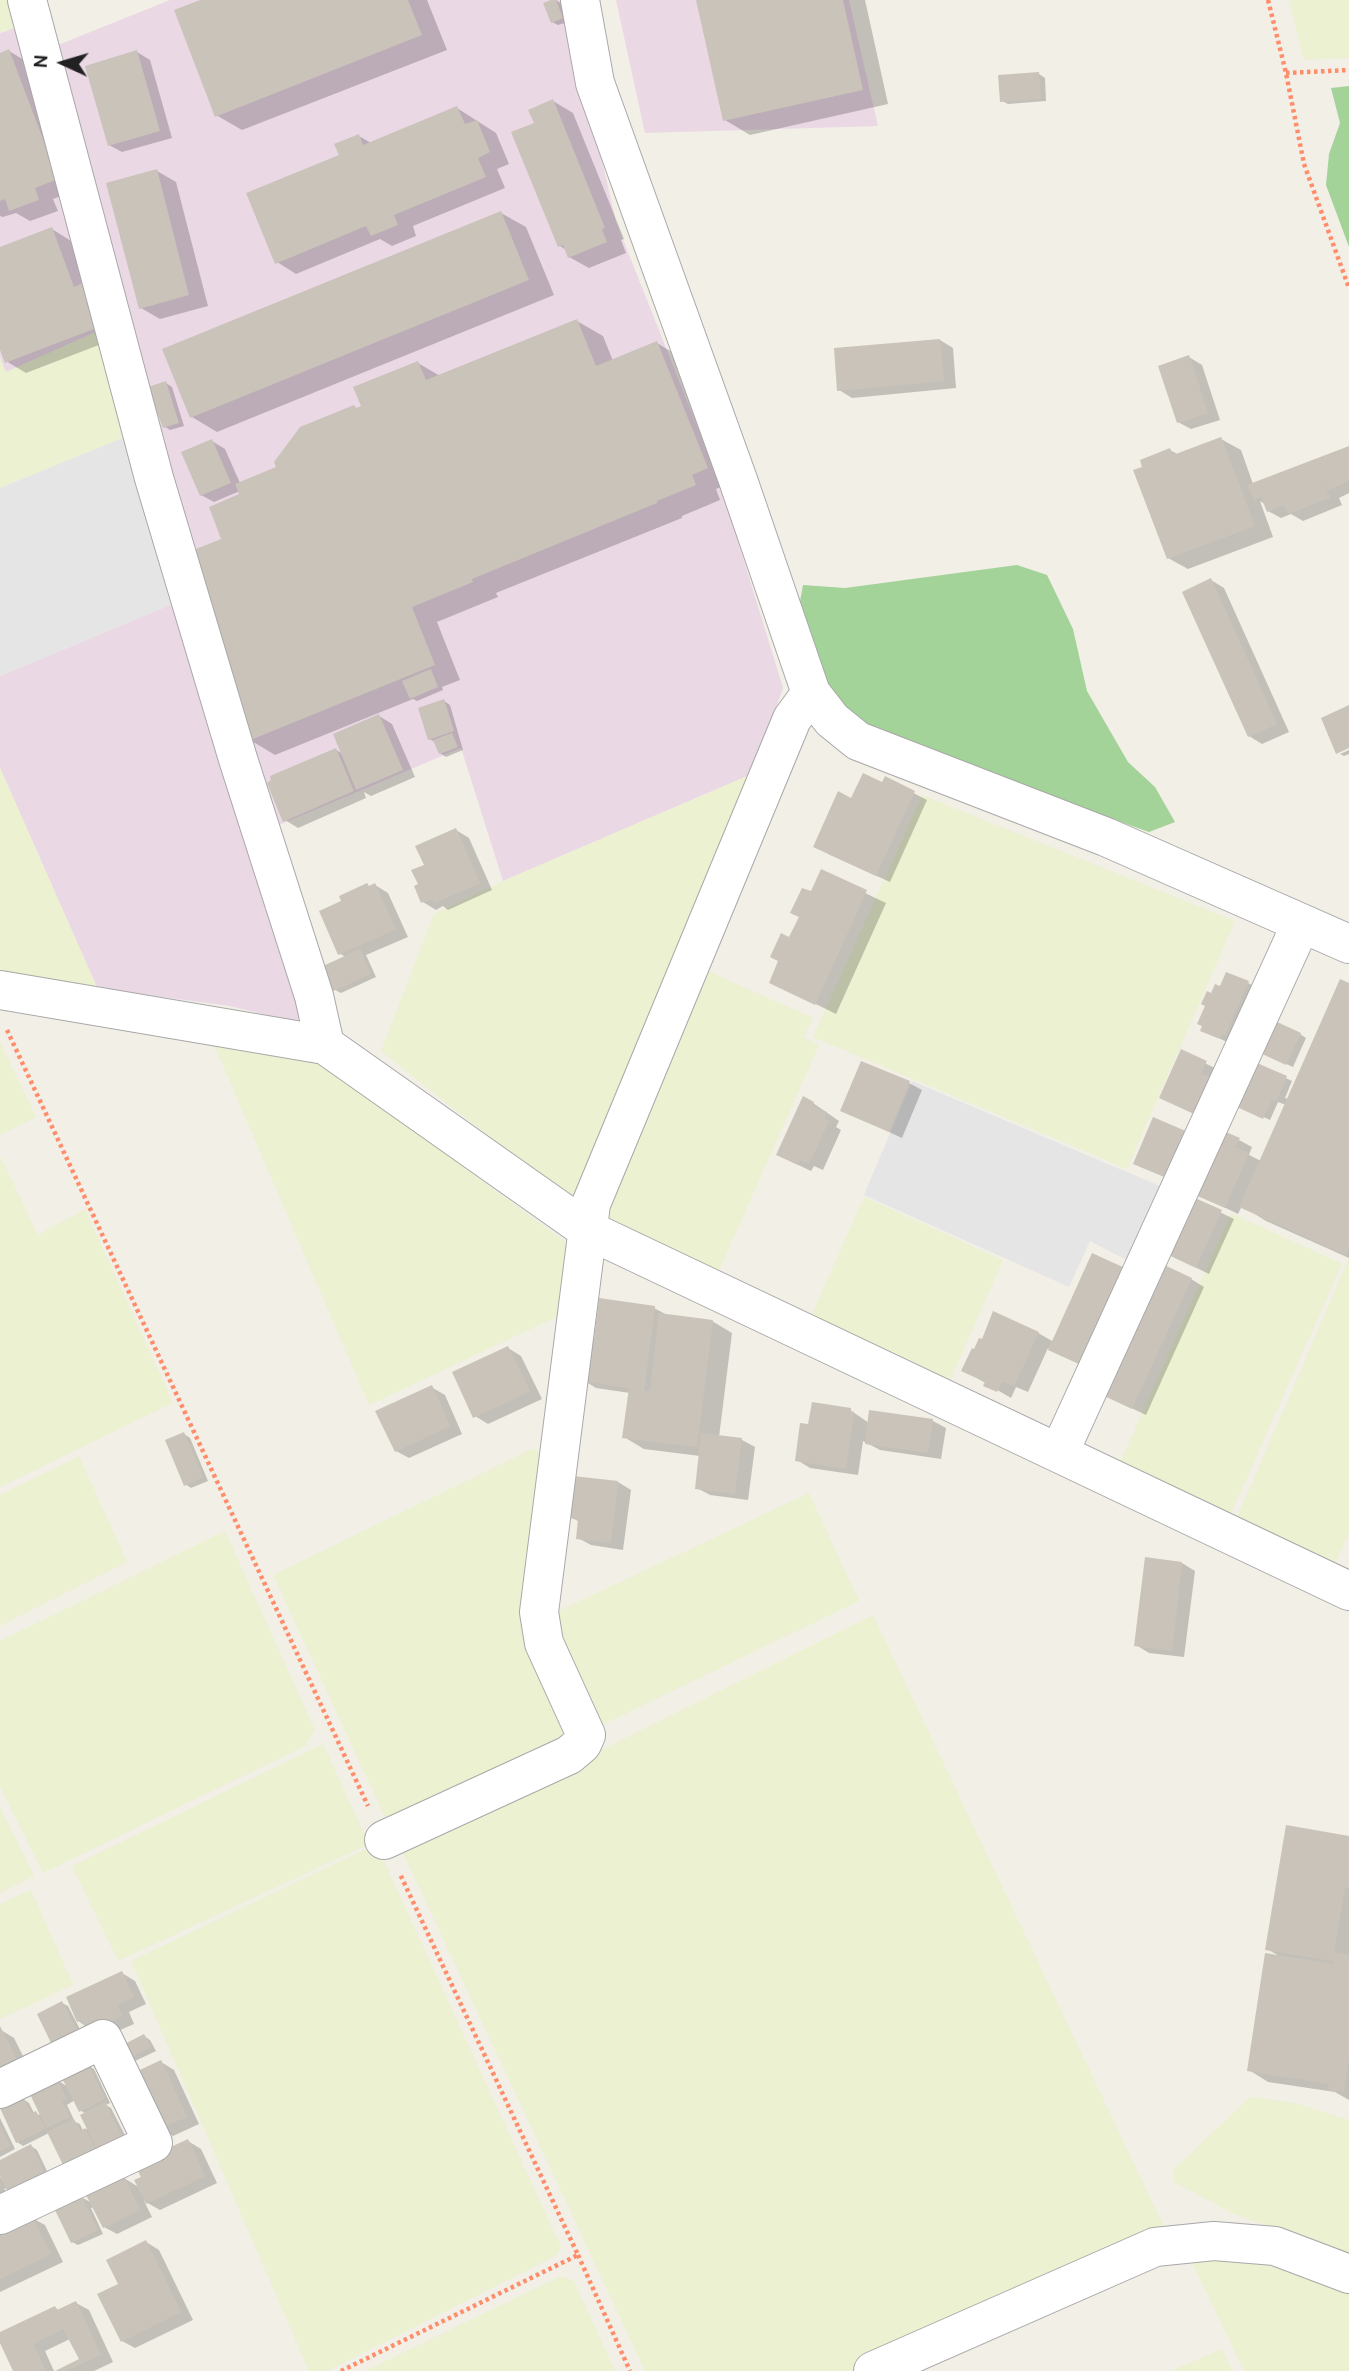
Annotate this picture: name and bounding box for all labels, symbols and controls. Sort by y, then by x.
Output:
north arrow [28,28,98,98]
text: N [30,54,54,69]

